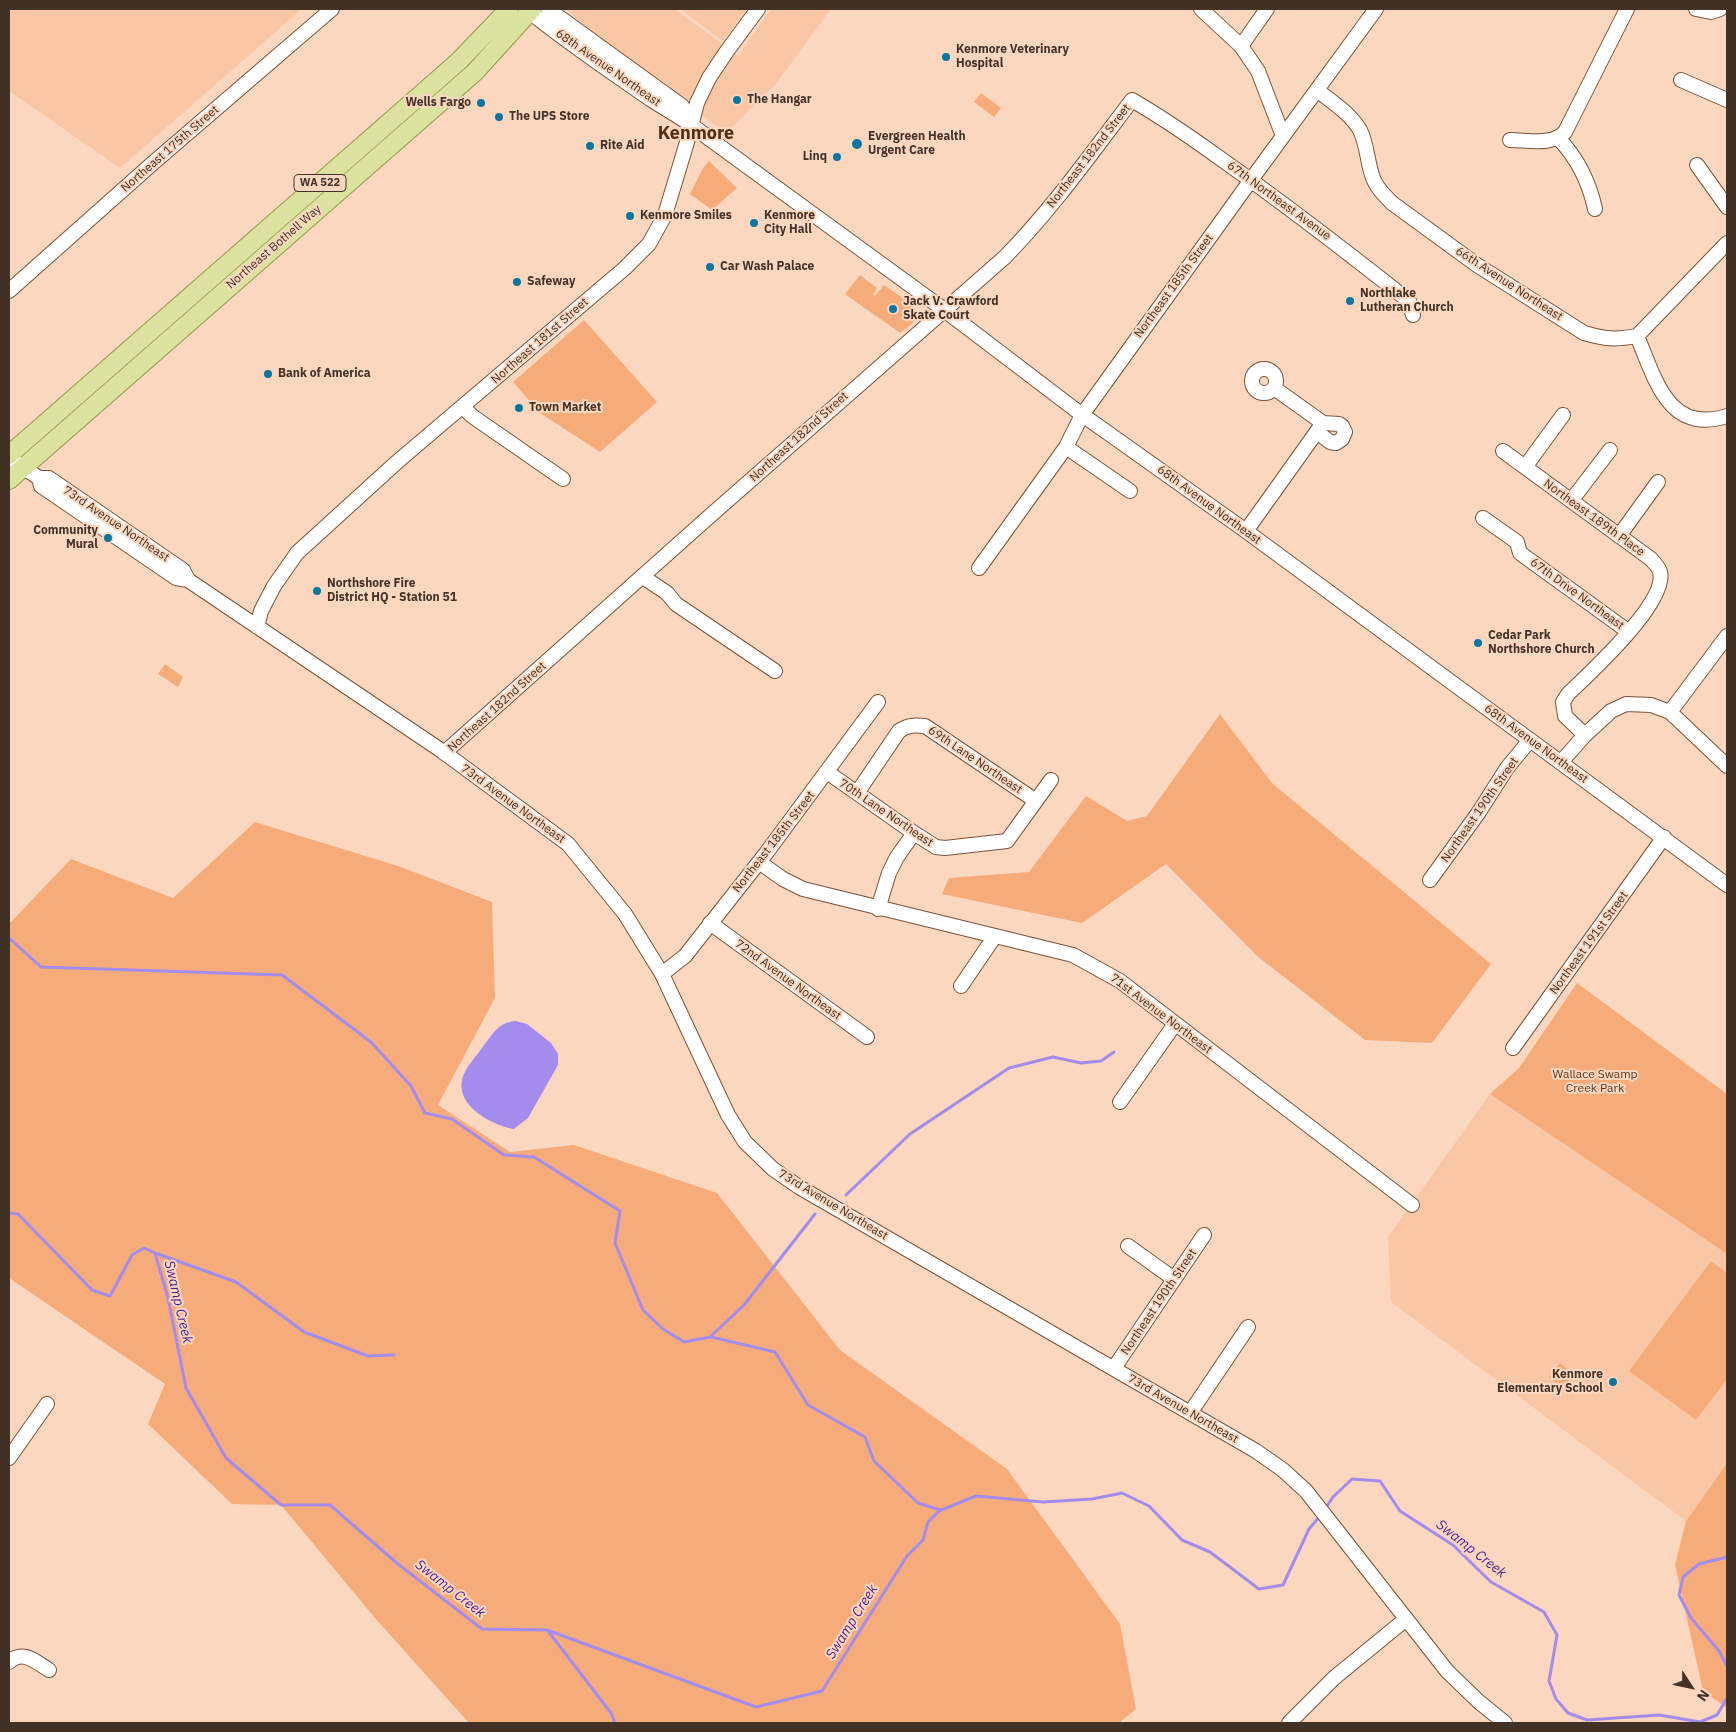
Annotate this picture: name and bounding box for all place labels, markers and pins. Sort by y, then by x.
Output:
place label: Kenmore Veterinary Hospital [956,43,1069,71]
marker: Kenmore Veterinary Hospital [940,51,952,63]
place label: The Hangar [747,93,812,107]
marker: The Hangar [731,94,743,106]
place label: Wells Fargo [405,96,471,110]
marker: Wells Fargo [475,97,487,109]
place label: The UPS Store [509,110,589,124]
marker: The UPS Store [493,111,505,123]
place label: Evergreen Health Urgent Care [868,130,966,158]
marker: Evergreen Health Urgent Care [850,137,864,151]
place label: Rite Aid [600,139,645,153]
marker: Rite Aid [584,140,596,152]
place label: Linq [803,150,827,164]
marker: Linq [831,151,843,163]
place label: Kenmore Smiles [640,209,732,223]
place label: Kenmore City Hall [764,209,815,237]
marker: Kenmore Smiles [624,210,636,222]
marker: Kenmore City Hall [748,217,760,229]
place label: Car Wash Palace [720,260,814,274]
marker: Car Wash Palace [704,261,716,273]
place label: Safeway [527,275,575,289]
marker: Safeway [511,276,523,288]
place label: Northlake Lutheran Church [1360,287,1454,315]
place label: Jack V. Crawford Skate Court [903,295,999,323]
marker: Northlake Lutheran Church [1344,295,1356,307]
marker: Jack V. Crawford Skate Court [887,303,899,315]
place label: Bank of America [278,367,371,381]
marker: Bank of America [262,368,274,380]
place label: Town Market [529,401,601,415]
marker: Town Market [513,402,525,414]
place label: Community Mural [33,524,98,552]
marker: Community Mural [102,532,114,544]
place label: Northshore Fire District HQ - Station 51 [327,577,457,605]
marker: Northshore Fire District HQ - Station 51 [311,585,323,597]
place label: Cedar Park Northshore Church [1488,629,1595,657]
marker: Cedar Park Northshore Church [1472,637,1484,649]
place label: Kenmore Elementary School [1497,1368,1603,1396]
marker: Kenmore Elementary School [1607,1376,1619,1388]

